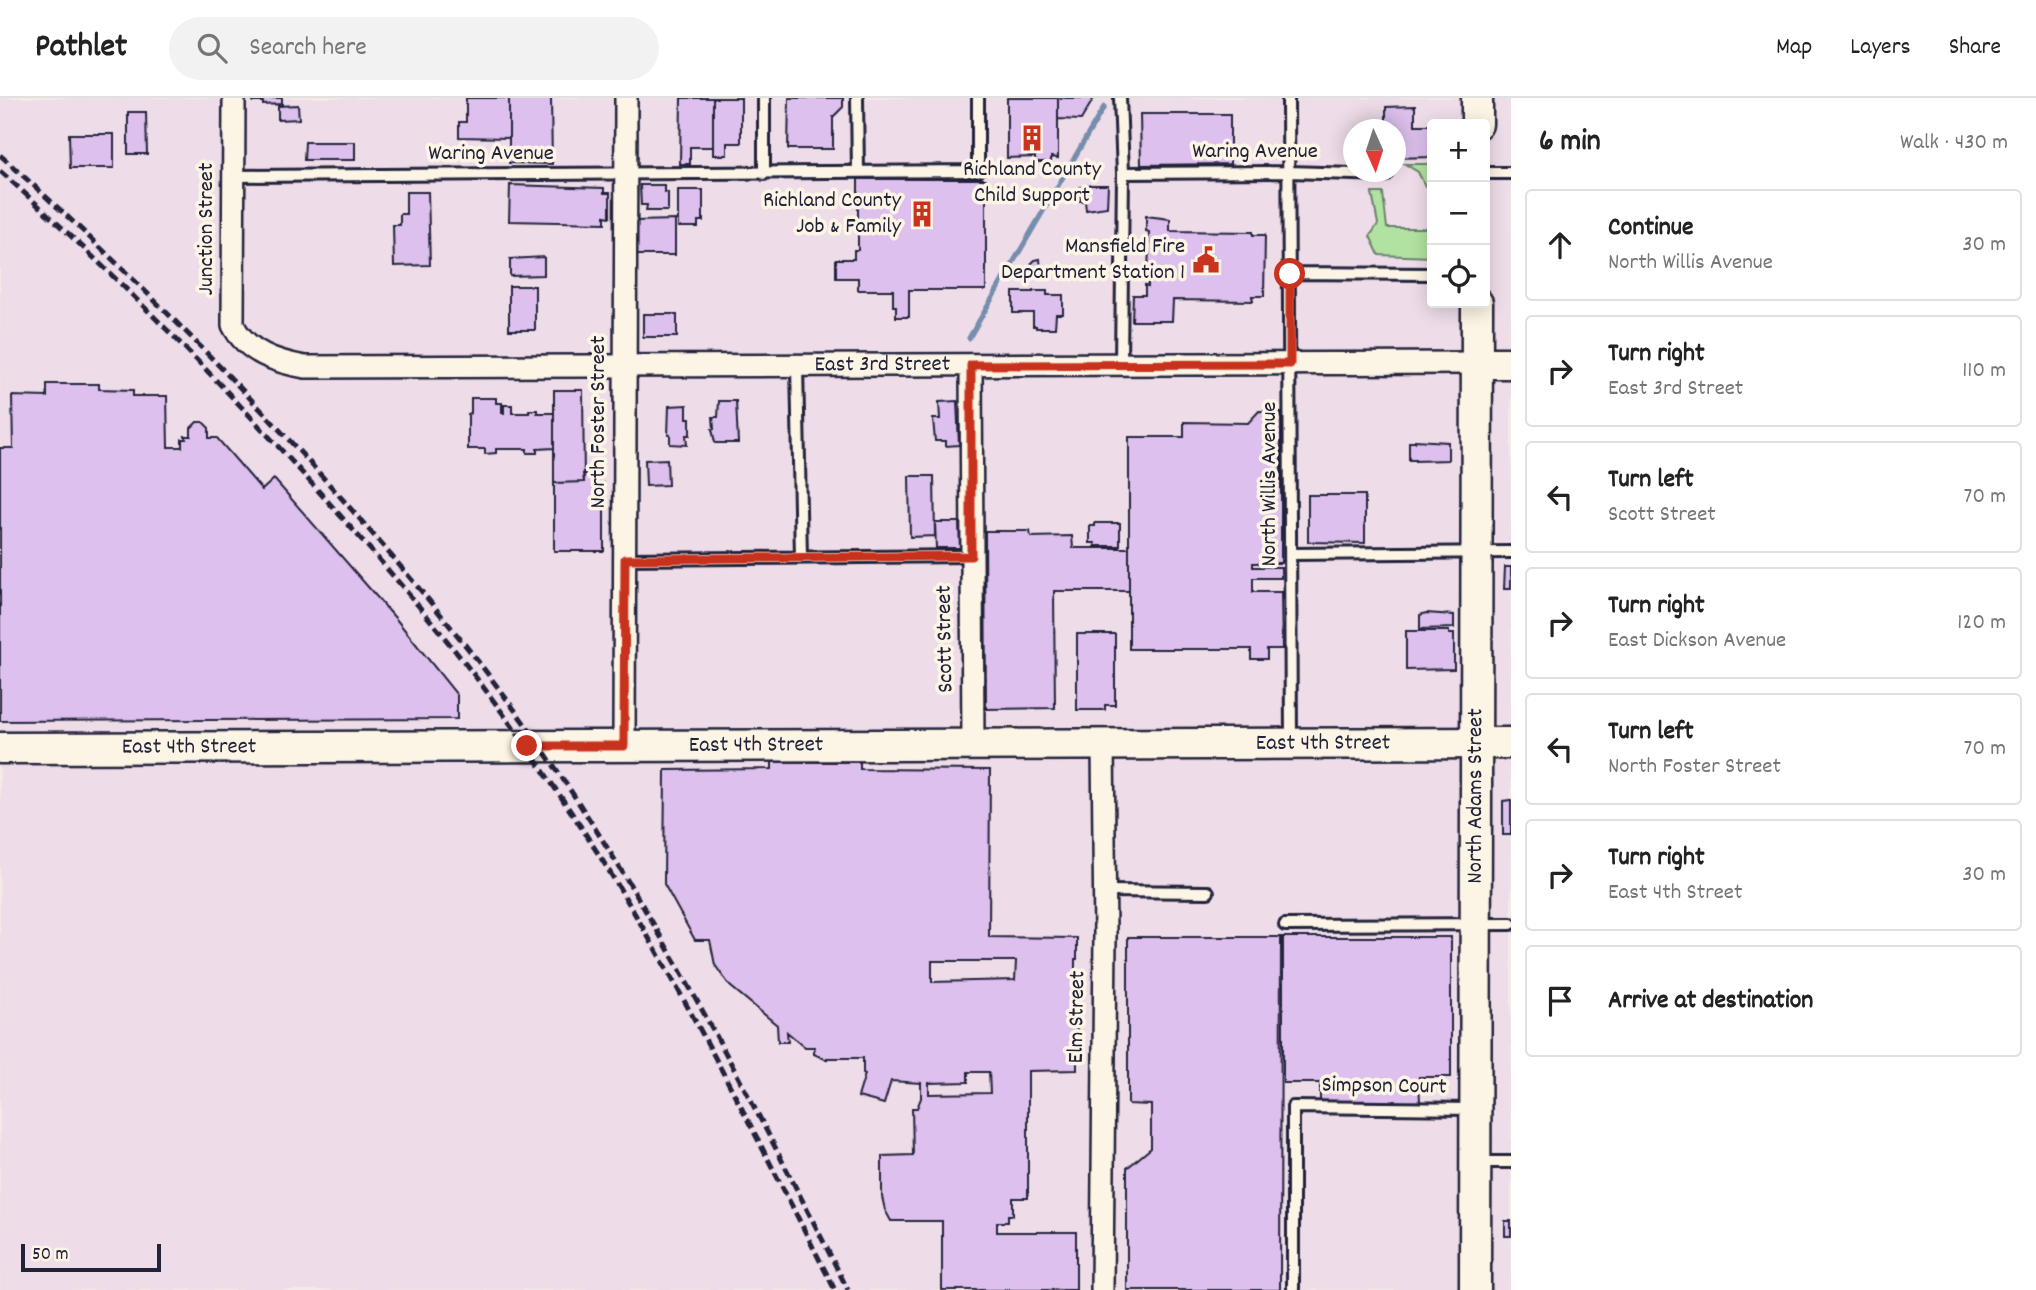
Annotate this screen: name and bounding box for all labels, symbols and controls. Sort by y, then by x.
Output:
search box [169,17,659,80]
text: Pathlet [35,25,127,72]
icon: search [193,29,231,67]
text: Search here [249,30,367,67]
text: Map [1776,31,1812,65]
text: Layers [1850,31,1911,65]
text: Share [1949,31,2001,65]
north arrow [1343,119,1406,182]
map controls [1427,119,1490,308]
button: + [1427,119,1490,182]
text: 6 min [1539,122,1601,165]
building icon: Richland County Child Support [1017,123,1047,153]
text: Walk · 430 m [1900,127,2008,160]
street label: Waring Avenue [1192,136,1318,169]
street label: Waring Avenue [428,138,554,171]
place label: Richland County Child Support [963,154,1102,213]
street label: Junction Street [191,163,224,295]
button: − [1427,182,1490,245]
place label: Richland County Job & Family [763,185,902,244]
building icon: Richland County Job & Family [907,199,937,229]
text: Continue [1608,210,1693,247]
icon: ahead [1541,226,1579,264]
text: 30 m [1962,229,2006,262]
place label: Mansfield Fire Department Station 1 [1001,231,1185,290]
public building icon: Mansfield Fire Department Station 1 [1191,245,1221,275]
button: locate [1427,245,1490,308]
text: North Willis Avenue [1608,247,1773,280]
route start [1274,258,1305,289]
street label: North Foster Street [583,336,616,508]
text: Turn right [1608,336,1705,373]
street label: East 3rd Street [815,348,950,382]
icon: right [1541,352,1579,390]
text: 110 m [1962,355,2006,388]
text: East 3rd Street [1608,373,1743,406]
street label: North Willis Avenue [1254,402,1287,566]
text: Turn left [1608,462,1694,499]
icon: left [1541,478,1579,516]
text: 70 m [1964,481,2006,514]
text: Scott Street [1608,499,1716,532]
street label: Scott Street [929,585,963,693]
text: Turn right [1608,588,1705,625]
icon: right [1541,604,1579,642]
text: 120 m [1957,607,2006,640]
text: East Dickson Avenue [1608,625,1786,658]
street label: North Adams Street [1459,708,1493,884]
text: Turn left [1608,714,1694,751]
street label: East 4th Street [1256,727,1390,760]
street label: East 4th Street [689,729,823,762]
route end [511,730,542,761]
icon: left [1541,730,1579,768]
street label: East 4th Street [122,731,256,764]
text: 70 m [1964,733,2006,766]
text: North Foster Street [1608,751,1781,784]
text: Turn right [1608,840,1705,877]
icon: right [1541,856,1579,894]
text: 30 m [1962,859,2006,892]
text: East 4th Street [1608,877,1742,910]
street label: Elm Street [1061,970,1095,1064]
icon: arrive [1541,982,1579,1020]
text: Arrive at destination [1608,983,1813,1020]
street label: Simpson Court [1321,1069,1447,1105]
scale bar [21,1241,161,1273]
text: 50 m [32,1242,69,1269]

